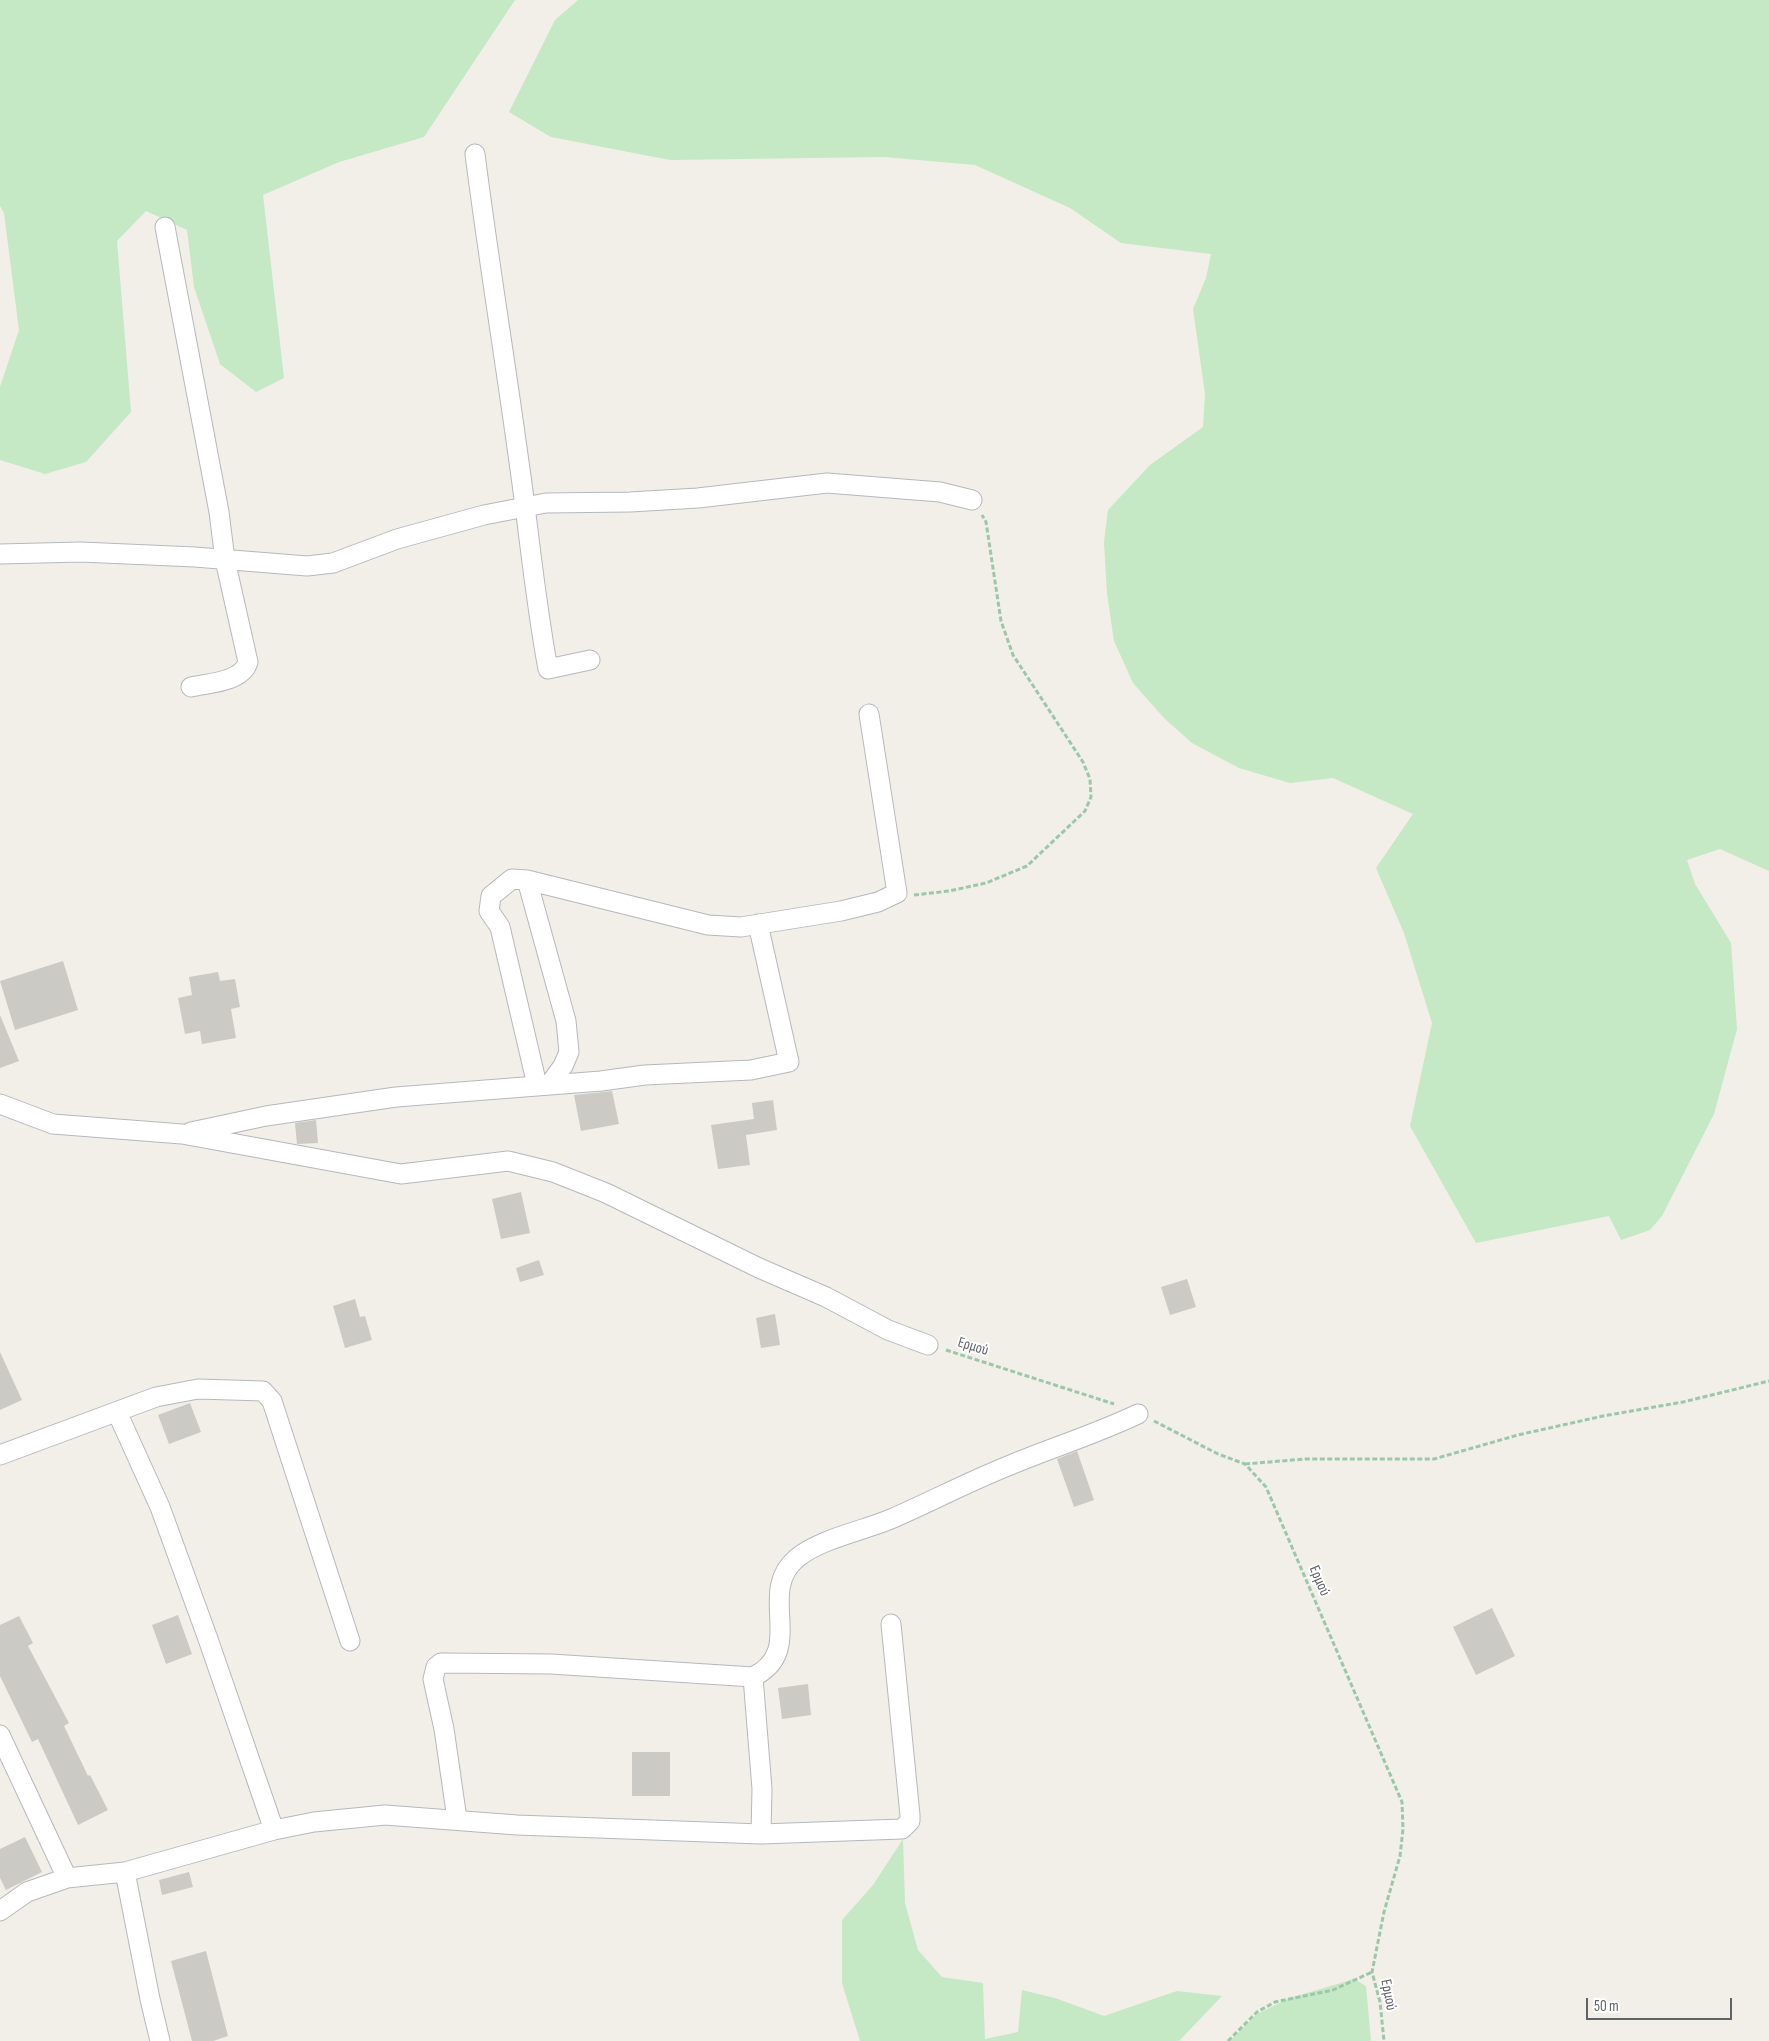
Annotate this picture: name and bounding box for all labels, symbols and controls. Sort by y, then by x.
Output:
street label: Ερμού [955,1334,991,1360]
street label: Ερμού [1305,1563,1333,1599]
street label: Ερμού [1376,1978,1400,2012]
scale bar [1589,1988,1735,2020]
text: 50 m [1594,1997,1619,2016]

